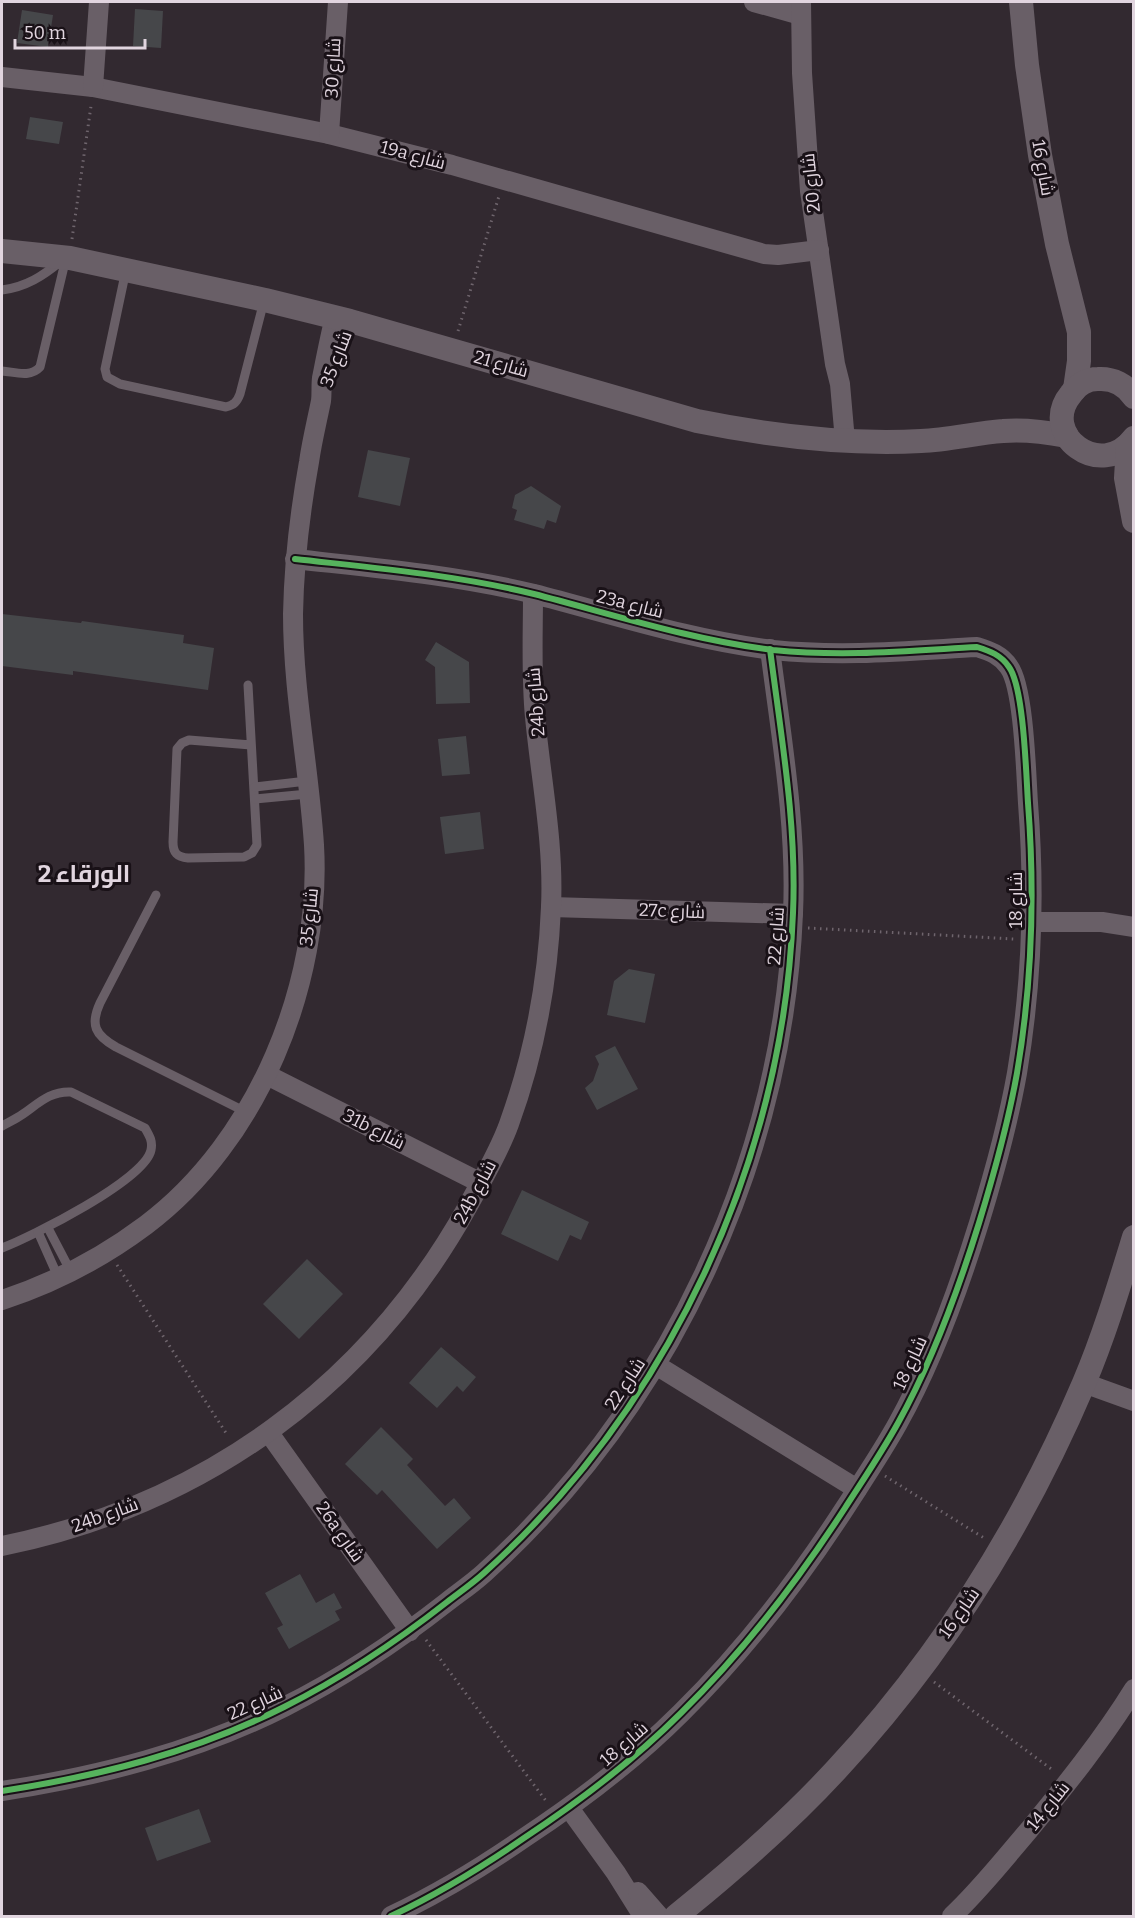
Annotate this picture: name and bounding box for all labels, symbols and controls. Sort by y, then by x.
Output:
scale bar [15,12,146,50]
text: 50 m [24,22,66,44]
street label: شارع 30 [320,37,347,99]
street label: 19a شارع [378,136,448,175]
street label: شارع 16 [1026,138,1059,198]
street label: شارع 20 [797,152,826,214]
street label: شارع 35 [315,328,358,391]
street label: شارع 21 [471,346,531,383]
street label: 23a شارع [594,585,666,624]
street label: 24b شارع [523,667,550,737]
district label: الورقاء 2 [38,860,130,888]
street label: شارع 18 [1005,872,1028,928]
street label: شارع 35 [295,887,324,947]
street label: 27c شارع [638,899,706,924]
street label: شارع 22 [763,906,790,966]
street label: 31b شارع [339,1104,409,1155]
street label: 24b شارع [449,1156,502,1228]
street label: شارع 18 [888,1333,933,1394]
street label: شارع 22 [600,1354,651,1415]
street label: 24b شارع [69,1493,142,1538]
street label: 26a شارع [310,1498,369,1567]
street label: شارع 16 [934,1584,985,1643]
street label: شارع 22 [224,1681,286,1726]
street label: شارع 18 [595,1717,653,1772]
street label: شارع 14 [1022,1777,1075,1835]

